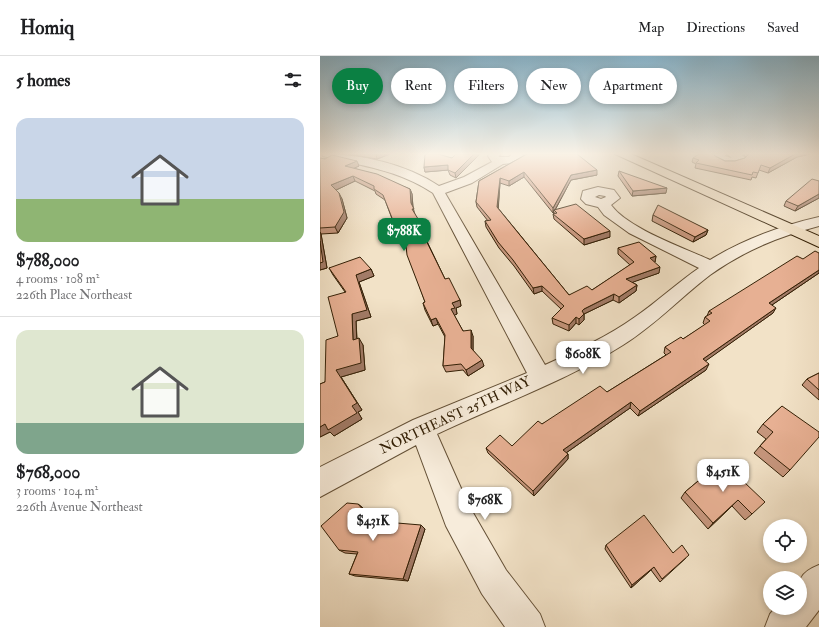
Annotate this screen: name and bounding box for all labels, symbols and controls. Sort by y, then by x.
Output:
text: Homiq [20,16,74,40]
text: Map [638,19,664,36]
text: Directions [686,19,745,36]
text: Saved [767,19,799,36]
chip: Buy [332,68,383,104]
chip: Rent [391,68,446,104]
chip: Filters [454,68,518,104]
chip: New [526,68,581,104]
chip: Apartment [589,68,677,104]
icon: filters [282,69,304,91]
text: 5 homes [16,70,70,91]
icon: home [124,144,196,216]
pin: $788K [376,218,432,252]
text: $788K [387,223,421,239]
text: $788,000 [16,250,80,271]
text: 4 rooms · 108 m² [16,271,99,287]
text: 226th Place Northeast [16,287,132,303]
pin: $608K [555,341,611,375]
text: $608K [565,346,601,362]
icon: home [124,356,196,428]
street label: NORTHEAST 25TH WAY [377,372,534,458]
pin: $451K [695,459,751,493]
text: $768,000 [16,462,80,483]
text: $451K [706,464,740,480]
text: 3 rooms · 104 m² [16,483,98,499]
pin: $768K [457,487,513,521]
text: $768K [467,492,503,508]
text: 226th Avenue Northeast [16,499,143,515]
pin: $431K [345,508,401,542]
text: $431K [356,513,390,529]
map controls [763,519,807,615]
button: locate [763,519,807,563]
button: layers [763,571,807,615]

